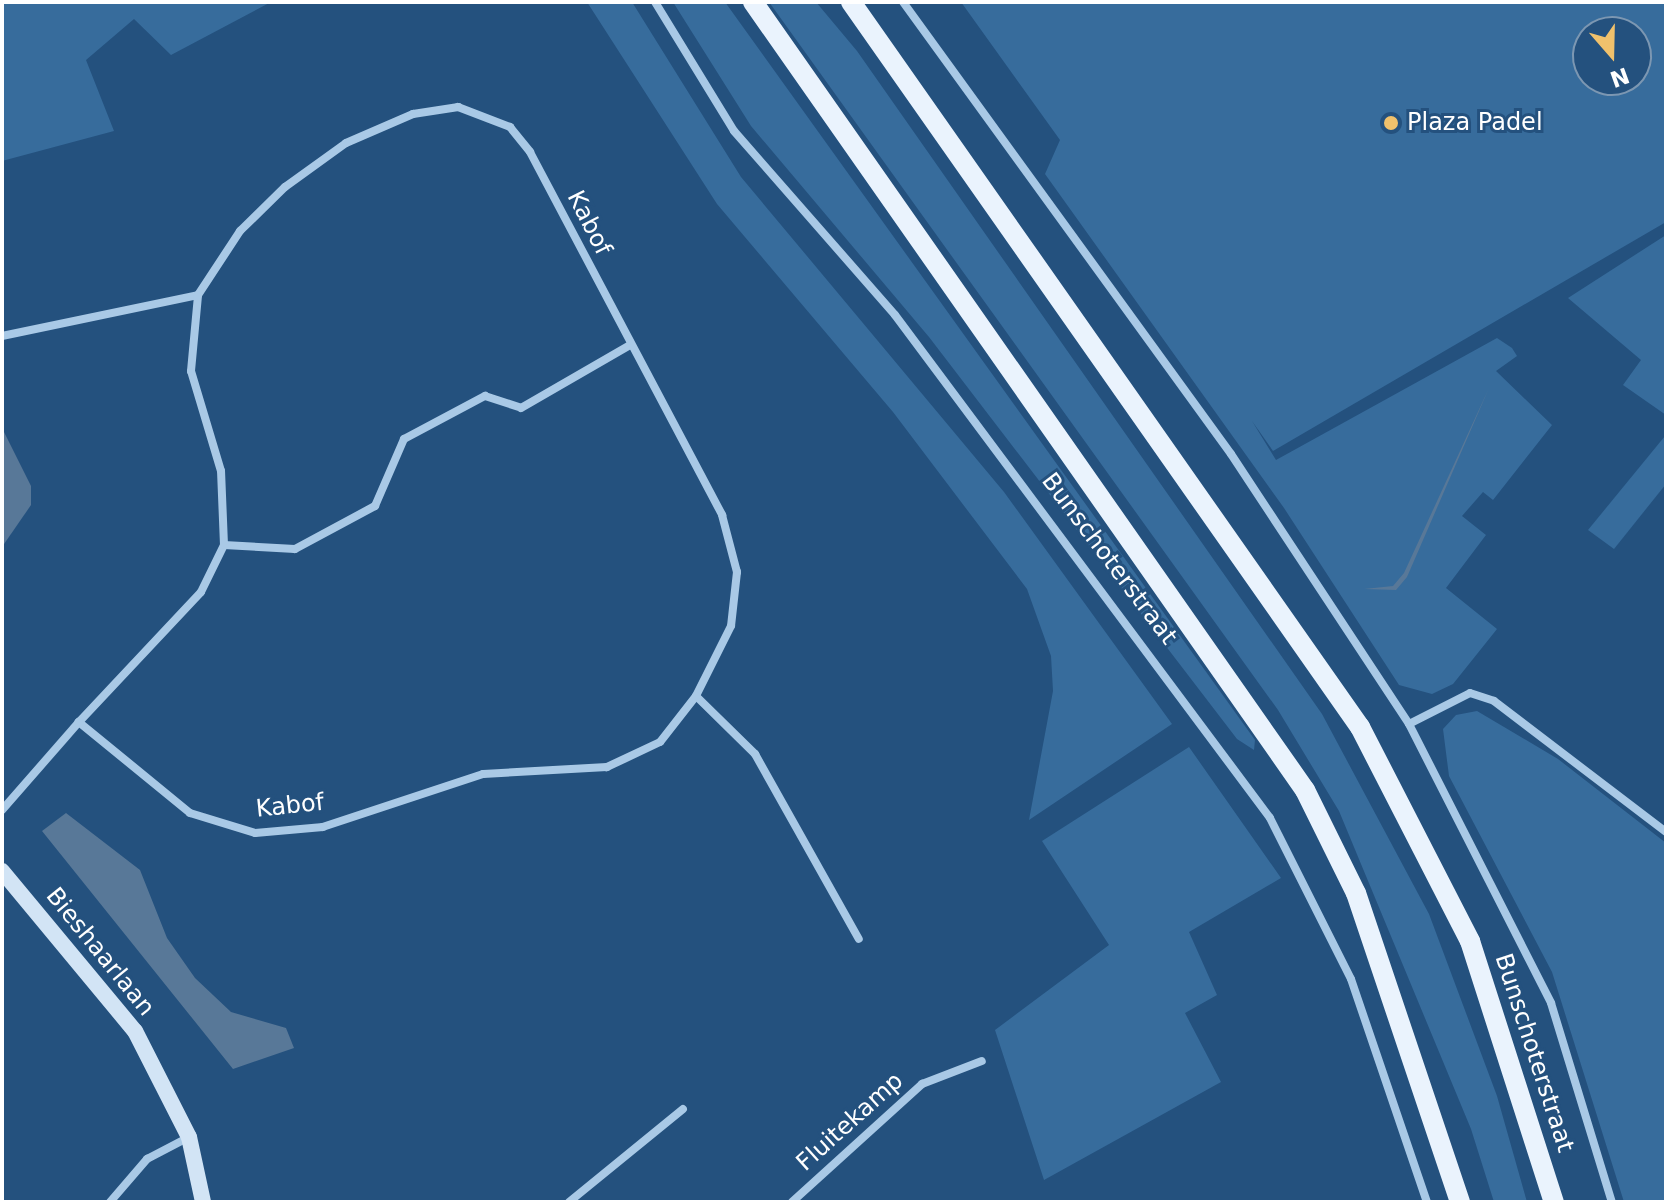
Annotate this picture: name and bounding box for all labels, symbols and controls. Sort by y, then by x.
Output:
north arrow [1572,16,1652,96]
text: N [1607,62,1633,92]
place label: Plaza Padel [1407,109,1543,137]
marker: Plaza Padel [1382,114,1400,132]
street label: Kabof [561,186,617,260]
street label: Bunschoterstraat [1035,468,1183,650]
street label: Kabof [254,788,326,824]
street label: Bieshaarlaan [40,882,160,1022]
street label: Bunschoterstraat [1488,950,1580,1156]
street label: Fluitekamp [791,1067,909,1177]

